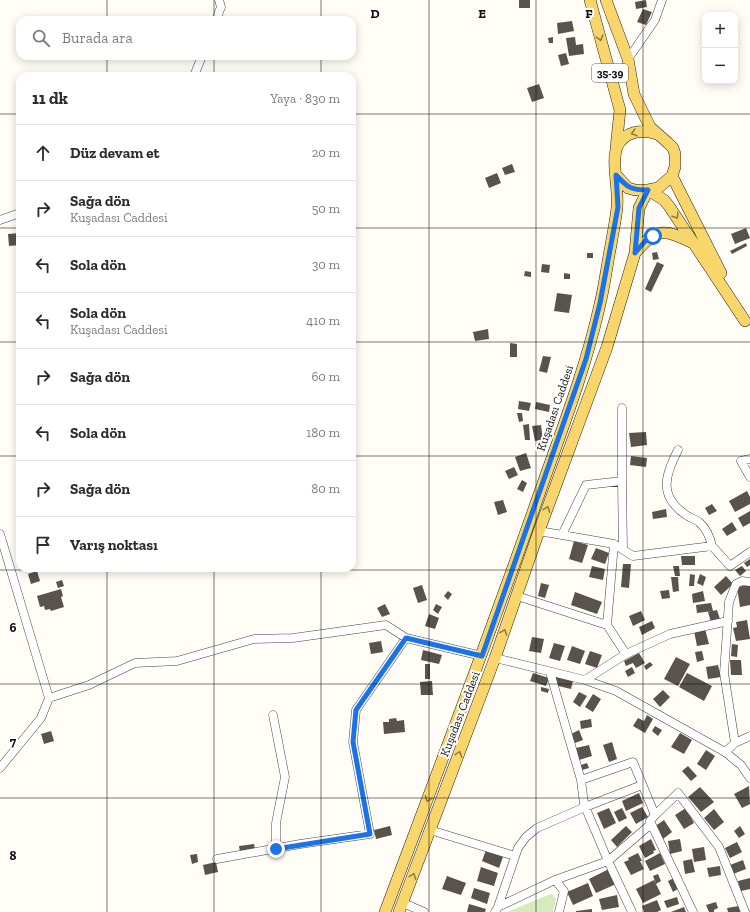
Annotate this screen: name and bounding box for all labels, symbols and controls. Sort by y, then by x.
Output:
text: D [370,6,380,21]
text: E [478,6,486,21]
text: F [585,6,593,21]
map controls [702,12,738,84]
button: + [702,12,738,48]
search box [16,16,356,60]
icon: search [30,27,52,49]
text: Burada ara [62,29,133,47]
one-way arrow [595,34,604,41]
button: − [702,48,738,84]
road number: 35-39 [592,64,628,82]
text: 11 dk [32,88,68,108]
text: Yaya · 830 m [270,91,340,106]
one-way arrow [630,128,637,137]
icon: ahead [32,142,54,164]
text: Düz devam et [70,144,159,162]
text: 20 m [312,145,340,160]
text: Sağa dön [70,192,130,210]
icon: right [32,198,54,220]
text: 50 m [312,201,340,216]
text: Kuşadası Caddesi [70,210,168,225]
one-way arrow [671,212,679,219]
route start [644,227,662,245]
icon: left [32,254,54,276]
text: Sola dön [70,256,126,274]
text: 30 m [312,257,340,272]
text: Sola dön [70,304,126,322]
icon: left [32,310,54,332]
text: 410 m [306,313,340,328]
text: Kuşadası Caddesi [70,322,168,337]
street label: Kuşadası Caddesi [534,363,576,453]
icon: right [32,366,54,388]
text: Sağa dön [70,368,130,386]
text: 60 m [311,369,340,384]
icon: left [32,422,54,444]
text: Sola dön [70,424,126,442]
text: 180 m [306,425,340,440]
icon: right [32,478,54,500]
text: Sağa dön [70,480,130,498]
text: 80 m [311,481,340,496]
one-way arrow [543,506,551,513]
icon: arrive [32,534,54,556]
text: Varış noktası [70,536,158,554]
text: 6 [10,620,17,635]
one-way arrow [500,629,508,636]
street label: Kuşadası Caddesi [437,669,483,759]
text: 7 [10,734,17,749]
one-way arrow [454,750,462,757]
one-way arrow [424,795,432,802]
route end [267,840,285,858]
text: 8 [9,848,17,863]
one-way arrow [409,872,417,879]

